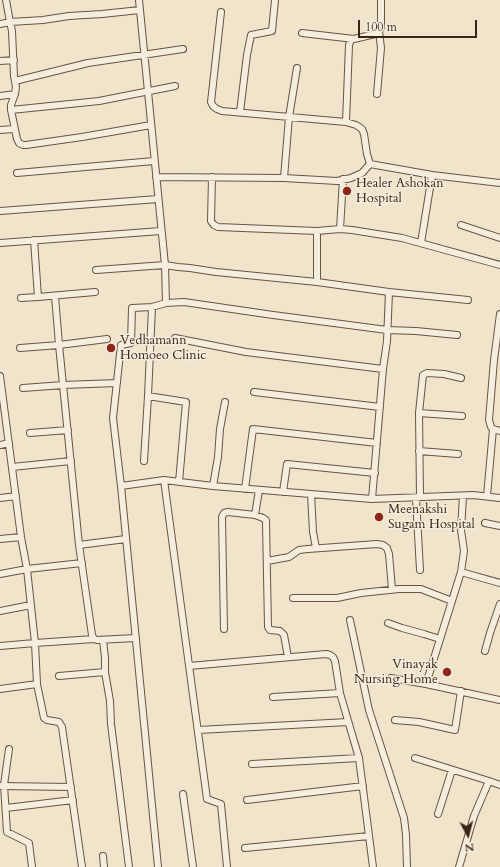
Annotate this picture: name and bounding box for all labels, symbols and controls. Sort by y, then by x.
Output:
scale bar [360,12,479,38]
text: 100 m [365,19,397,35]
place label: Healer Ashokan Hospital [356,176,444,207]
marker: Healer Ashokan Hospital [341,185,353,197]
place label: Vedhamann Homoeo Clinic [120,333,206,364]
marker: Vedhamann Homoeo Clinic [105,342,117,354]
place label: Meenakshi Sugam Hospital [388,502,475,533]
marker: Meenakshi Sugam Hospital [373,511,385,523]
place label: Vinayak Nursing Home [354,657,438,688]
marker: Vinayak Nursing Home [441,666,453,678]
north arrow [448,815,488,855]
text: N [464,839,475,855]

